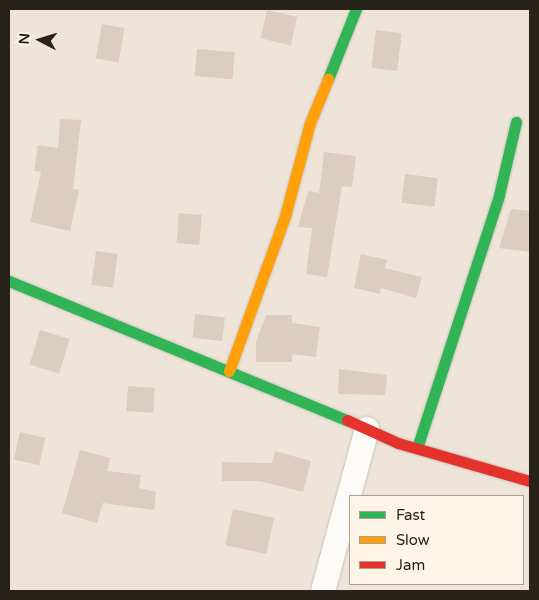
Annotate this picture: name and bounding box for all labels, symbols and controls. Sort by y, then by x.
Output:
north arrow [15,15,65,65]
text: N [16,32,34,45]
legend [349,495,524,585]
text: Fast [396,506,425,524]
text: Slow [396,531,430,549]
text: Jam [396,556,425,574]

